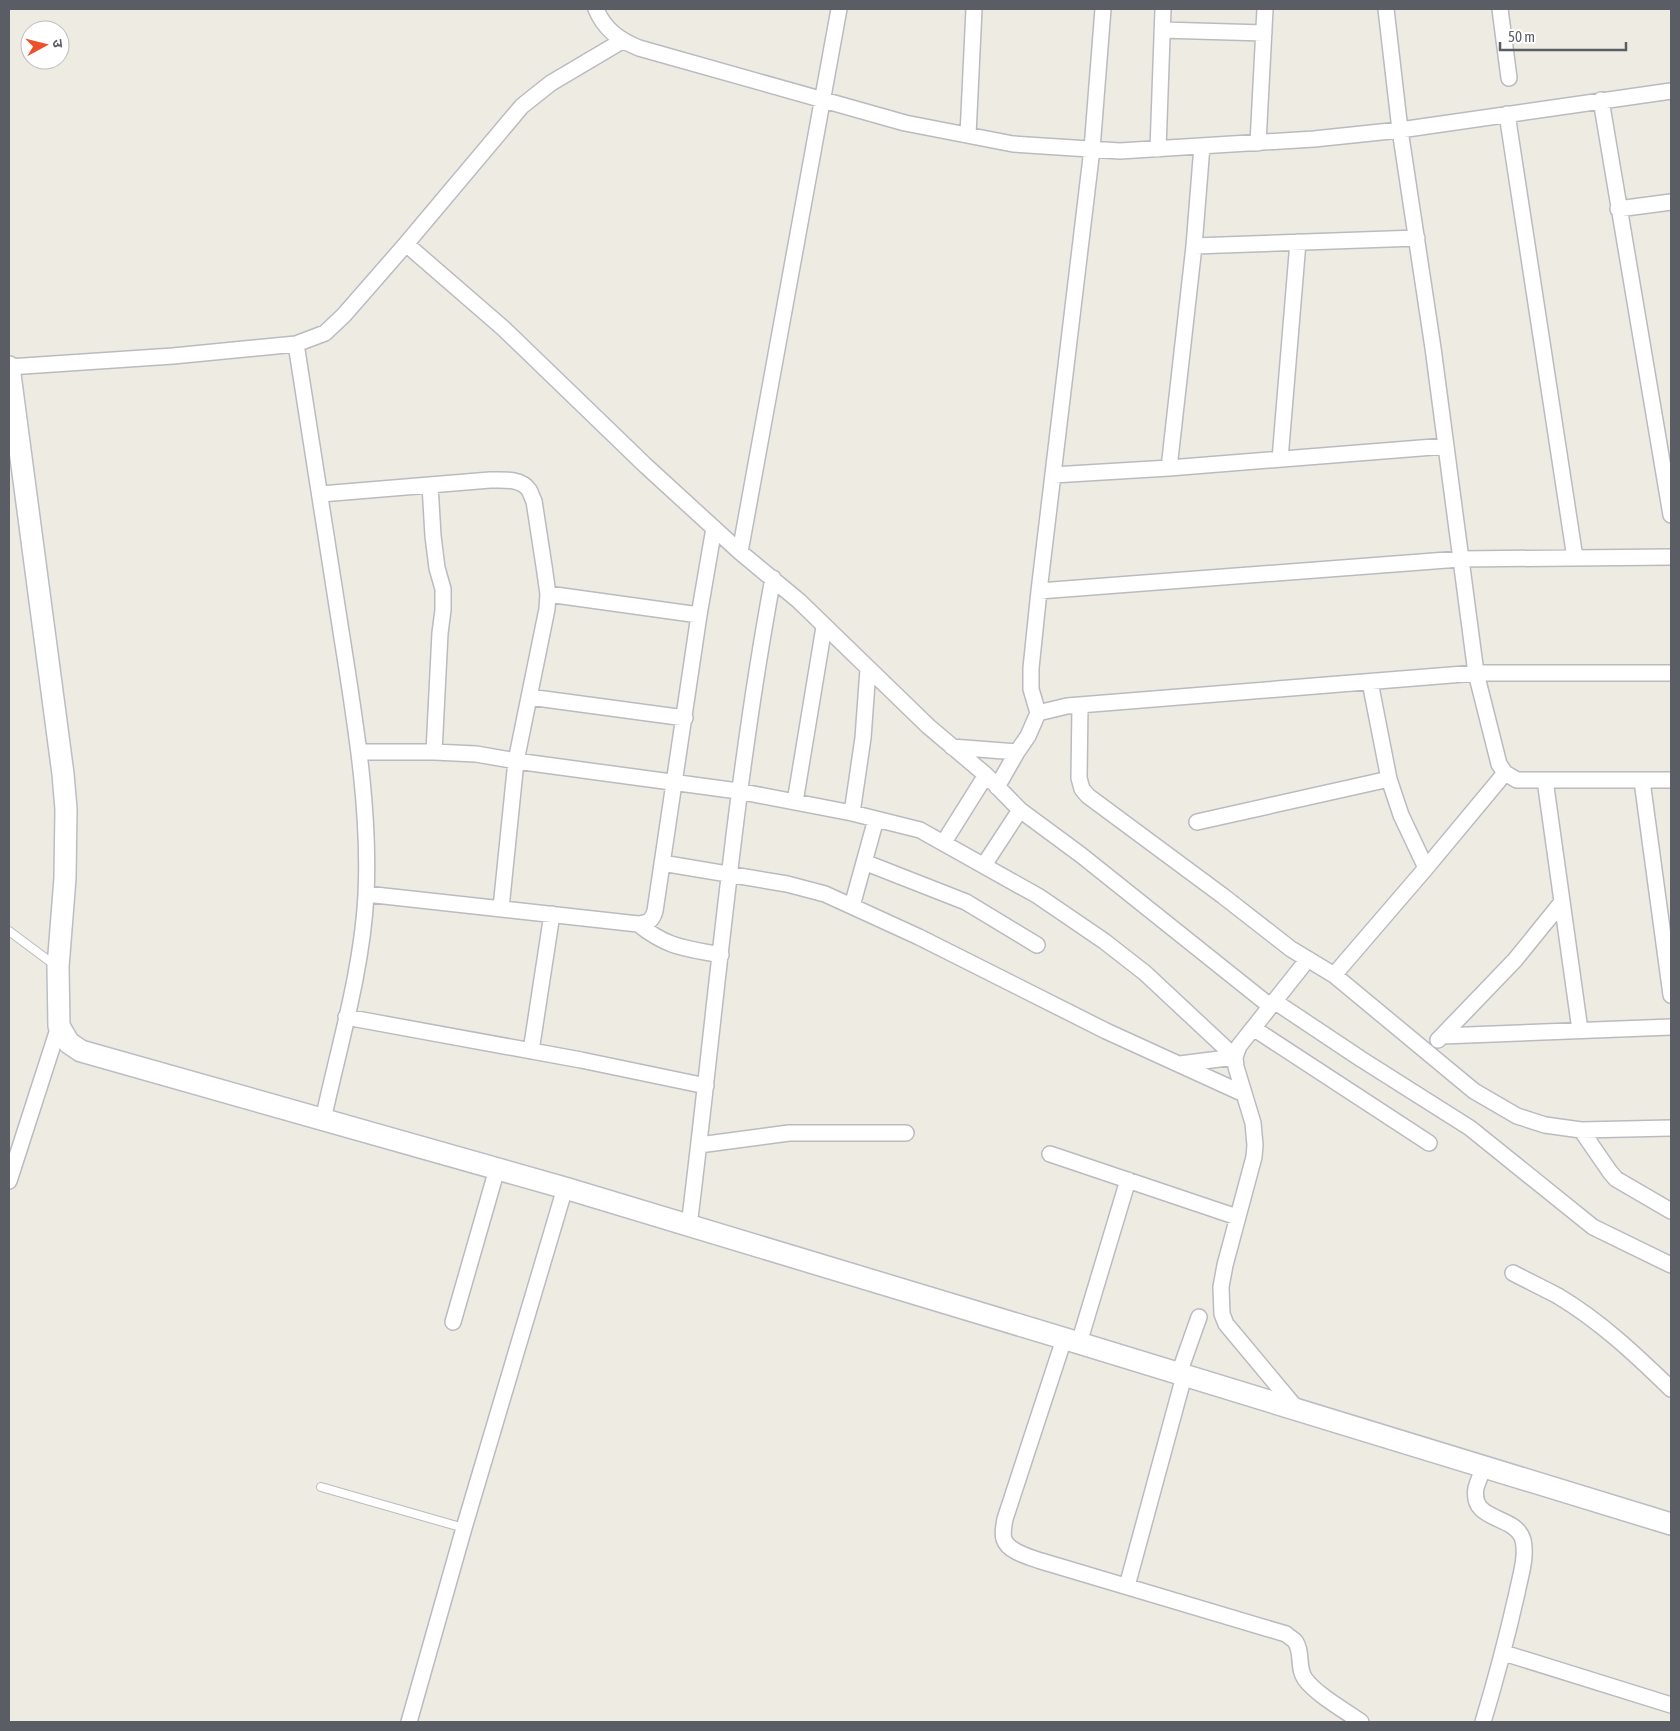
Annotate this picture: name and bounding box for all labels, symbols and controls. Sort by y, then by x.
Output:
north arrow [20,20,70,70]
scale bar [1500,20,1626,52]
text: 50 m [1508,28,1535,45]
text: उ [49,38,66,49]

